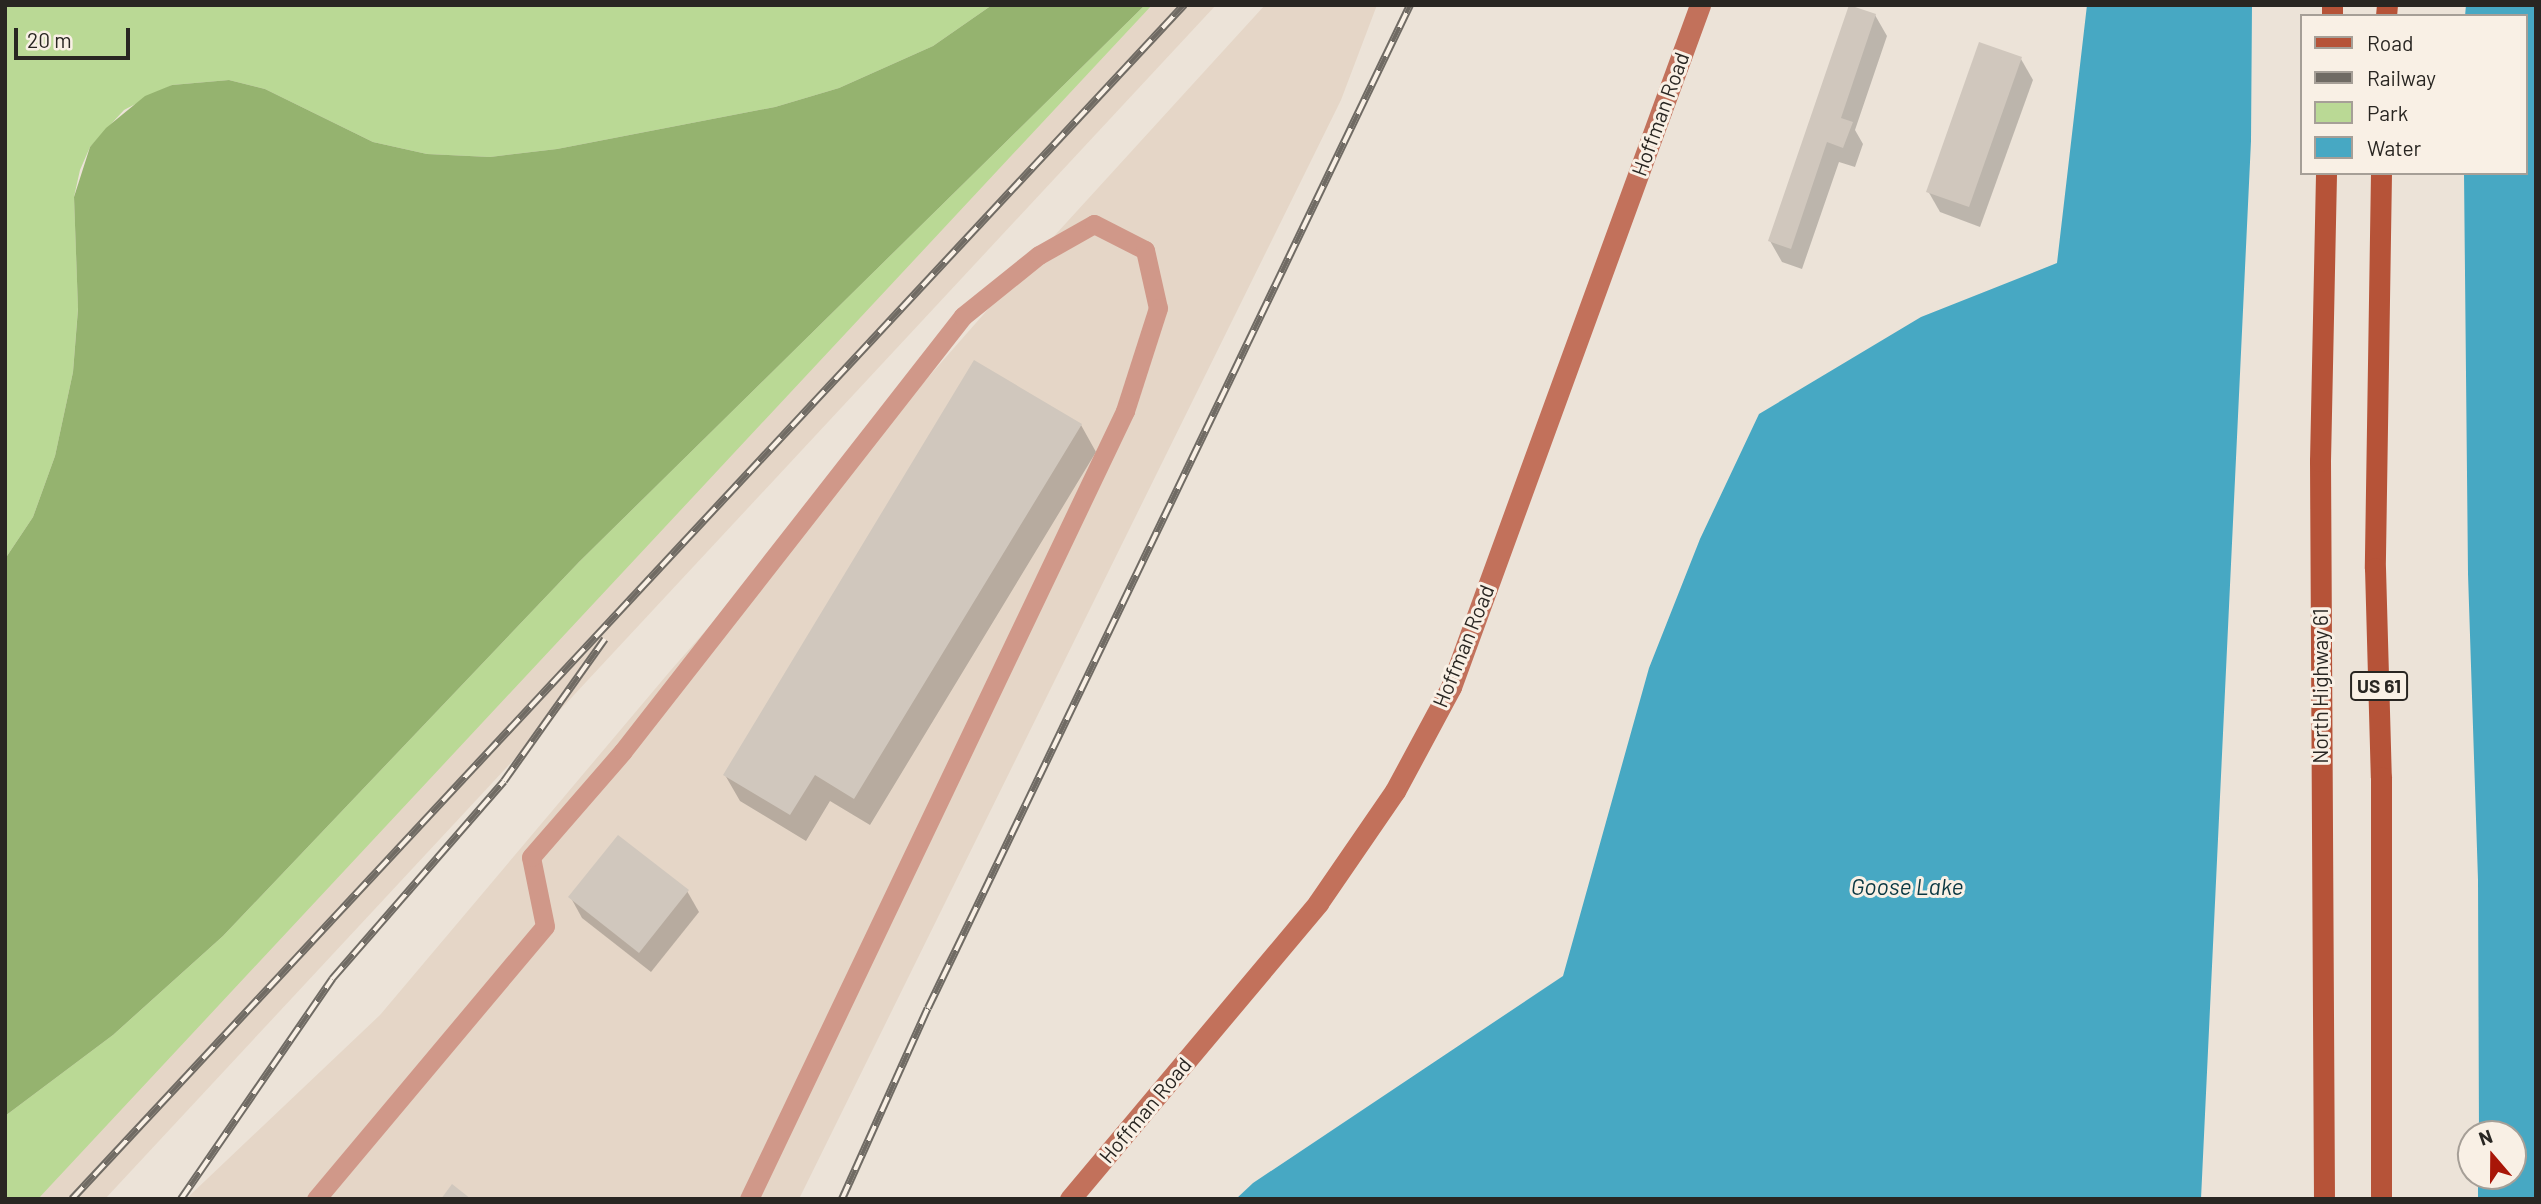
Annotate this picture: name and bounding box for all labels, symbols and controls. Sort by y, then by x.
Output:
scale bar [18,14,133,58]
legend [2300,14,2527,175]
text: 20 m [27,27,72,52]
text: Road [2367,30,2413,55]
street label: Hoffman Road [1626,49,1694,179]
text: Railway [2367,65,2436,90]
text: Park [2367,100,2408,125]
text: Water [2367,135,2421,160]
street label: Hoffman Road [1427,581,1499,711]
street label: North Highway 61 [2307,608,2333,764]
road number: US 61 [2349,670,2409,702]
water label: Goose Lake [1851,872,1963,900]
street label: Hoffman Road [1094,1052,1196,1168]
north arrow [2457,1120,2527,1190]
text: N [2475,1124,2495,1150]

